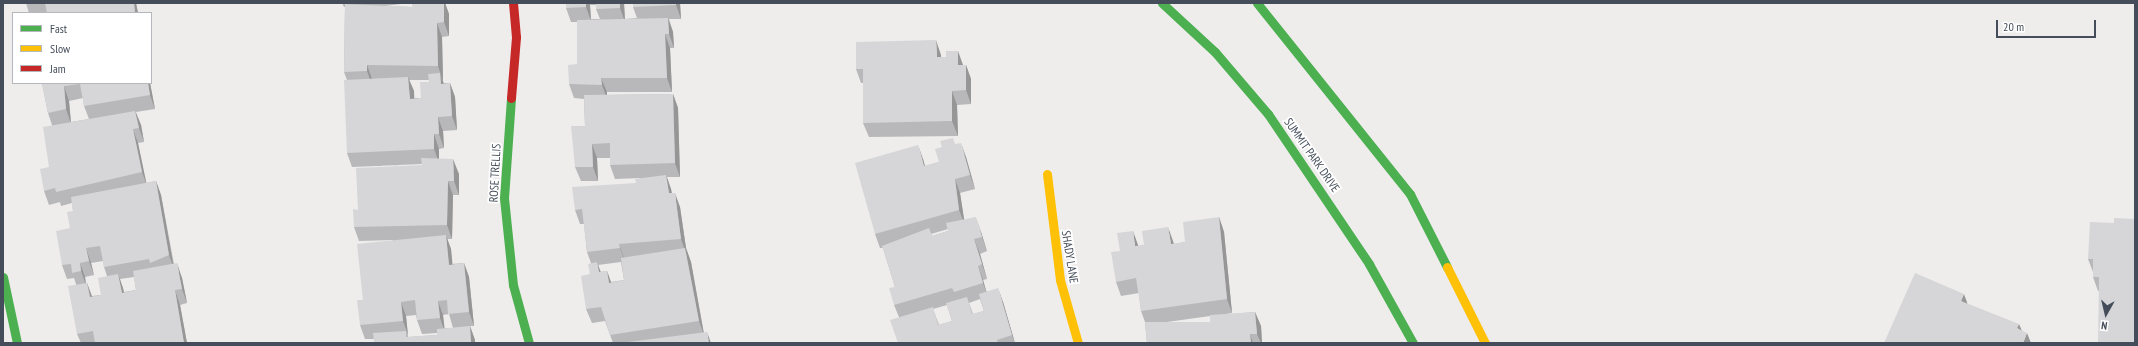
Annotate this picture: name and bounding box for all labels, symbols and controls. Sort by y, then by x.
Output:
legend [12,12,152,84]
scale bar [1998,12,2098,38]
text: 20 m [2003,19,2024,34]
text: Fast [50,21,67,36]
text: Slow [50,41,70,56]
text: Jam [50,61,66,76]
street label: SUMMIT PARK DRIVE [1281,115,1343,195]
street label: ROSE TRELLIS [486,143,504,203]
street label: SHADY LANE [1059,229,1081,285]
north arrow [2086,294,2126,334]
text: N [2100,319,2108,333]

